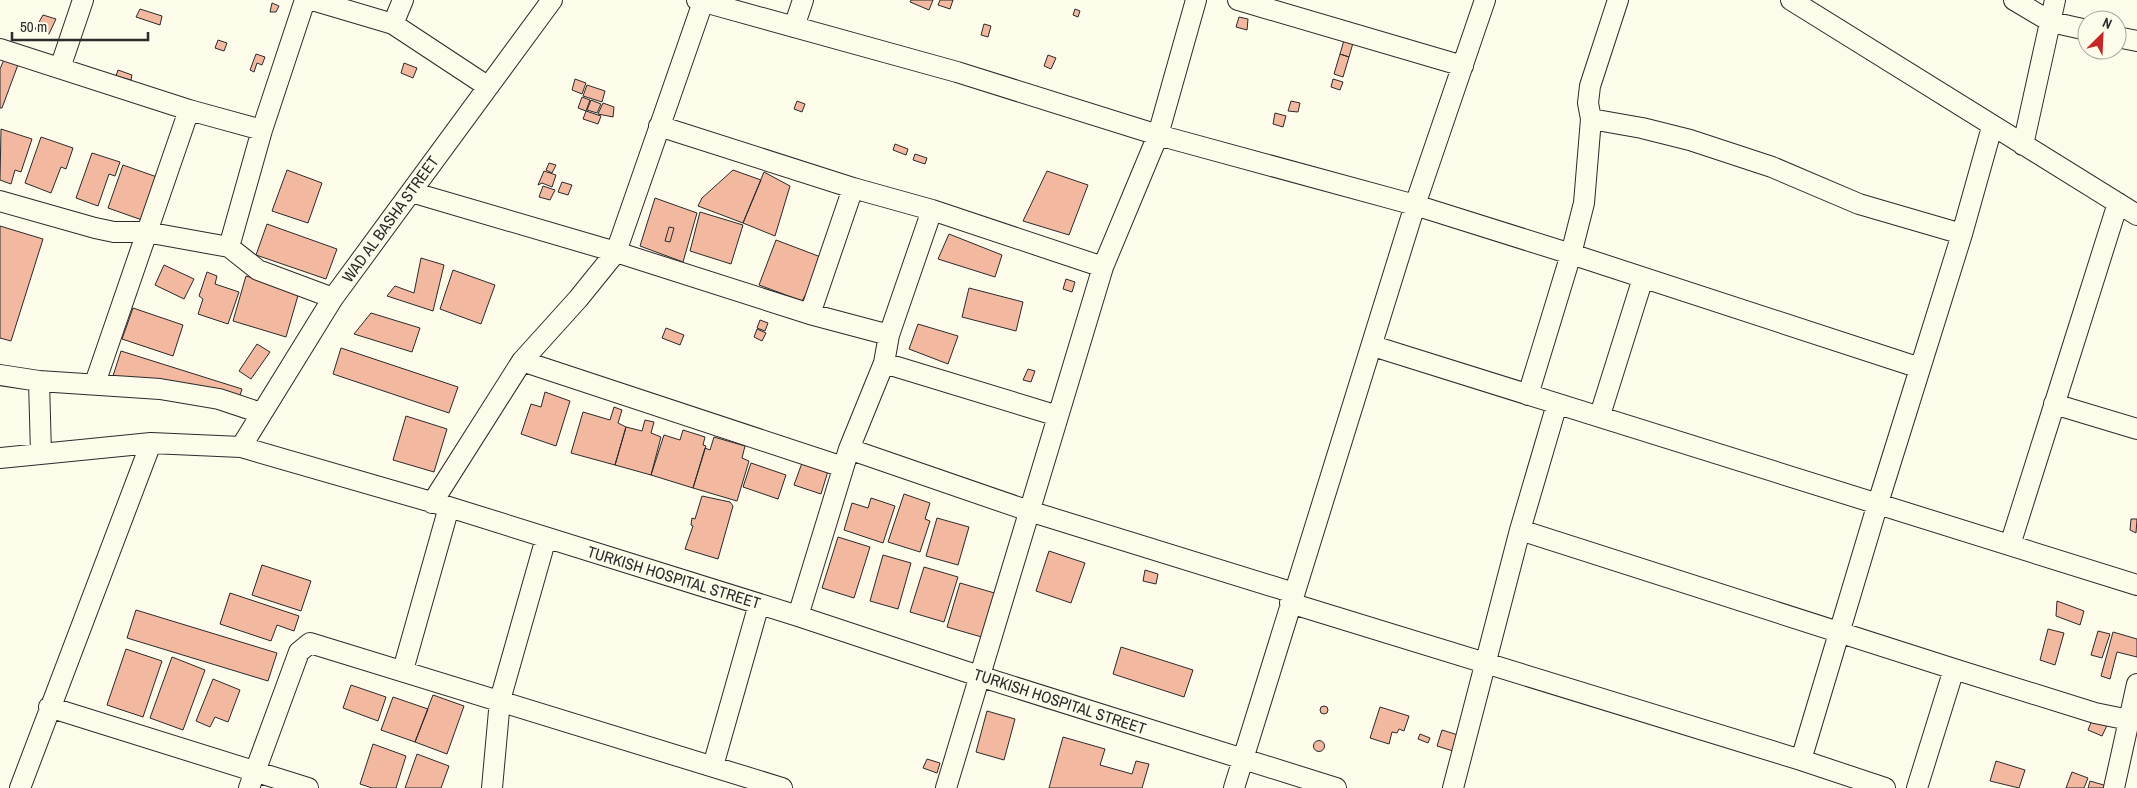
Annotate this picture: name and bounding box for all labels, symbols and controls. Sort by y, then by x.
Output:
scale bar [12,10,149,42]
north arrow [2077,10,2127,60]
text: N [2100,13,2115,33]
text: 50 m [20,16,47,37]
street label: WAD AL BASHA STREET [337,151,443,287]
street label: TURKISH HOSPITAL STREET [585,540,763,614]
street label: TURKISH HOSPITAL STREET [971,663,1149,739]

